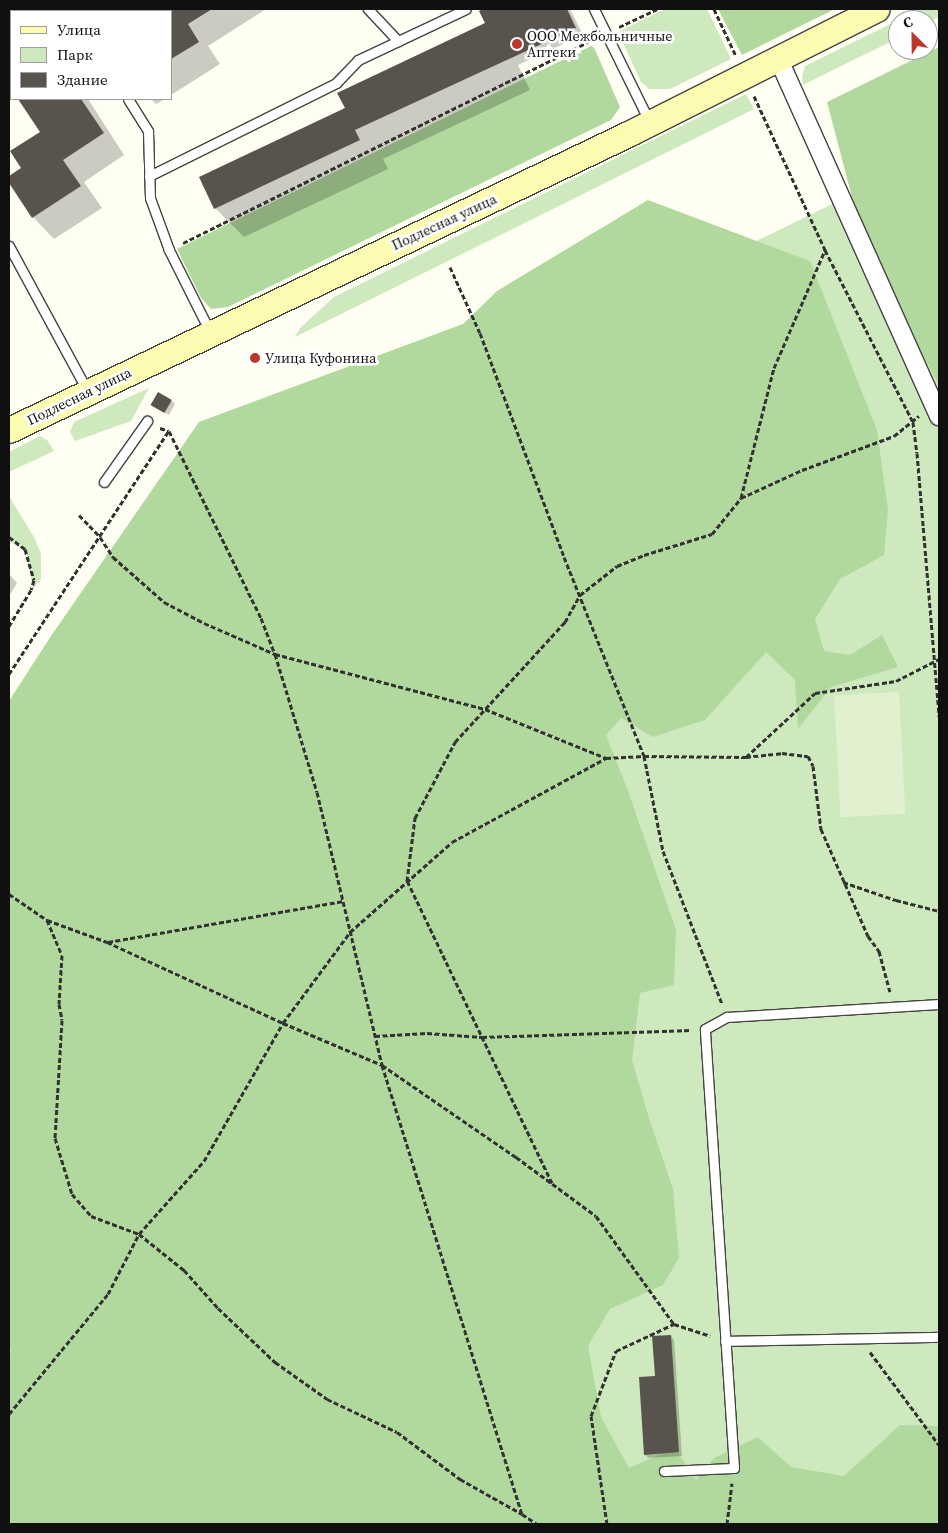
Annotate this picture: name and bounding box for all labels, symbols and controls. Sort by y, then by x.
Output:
legend [10,10,172,100]
north arrow [888,10,938,60]
text: С [900,11,915,33]
text: Улица [57,19,101,40]
place label: ООО Межбольничные Аптеки [527,28,673,60]
marker: ООО Межбольничные Аптеки [511,38,523,50]
text: Парк [57,44,93,65]
text: Здание [57,69,108,90]
street label: Подлесная улица [389,190,499,254]
place label: Улица Куфонина [265,350,376,366]
marker: Улица Куфонина [249,352,261,364]
street label: Подлесная улица [24,364,134,428]

